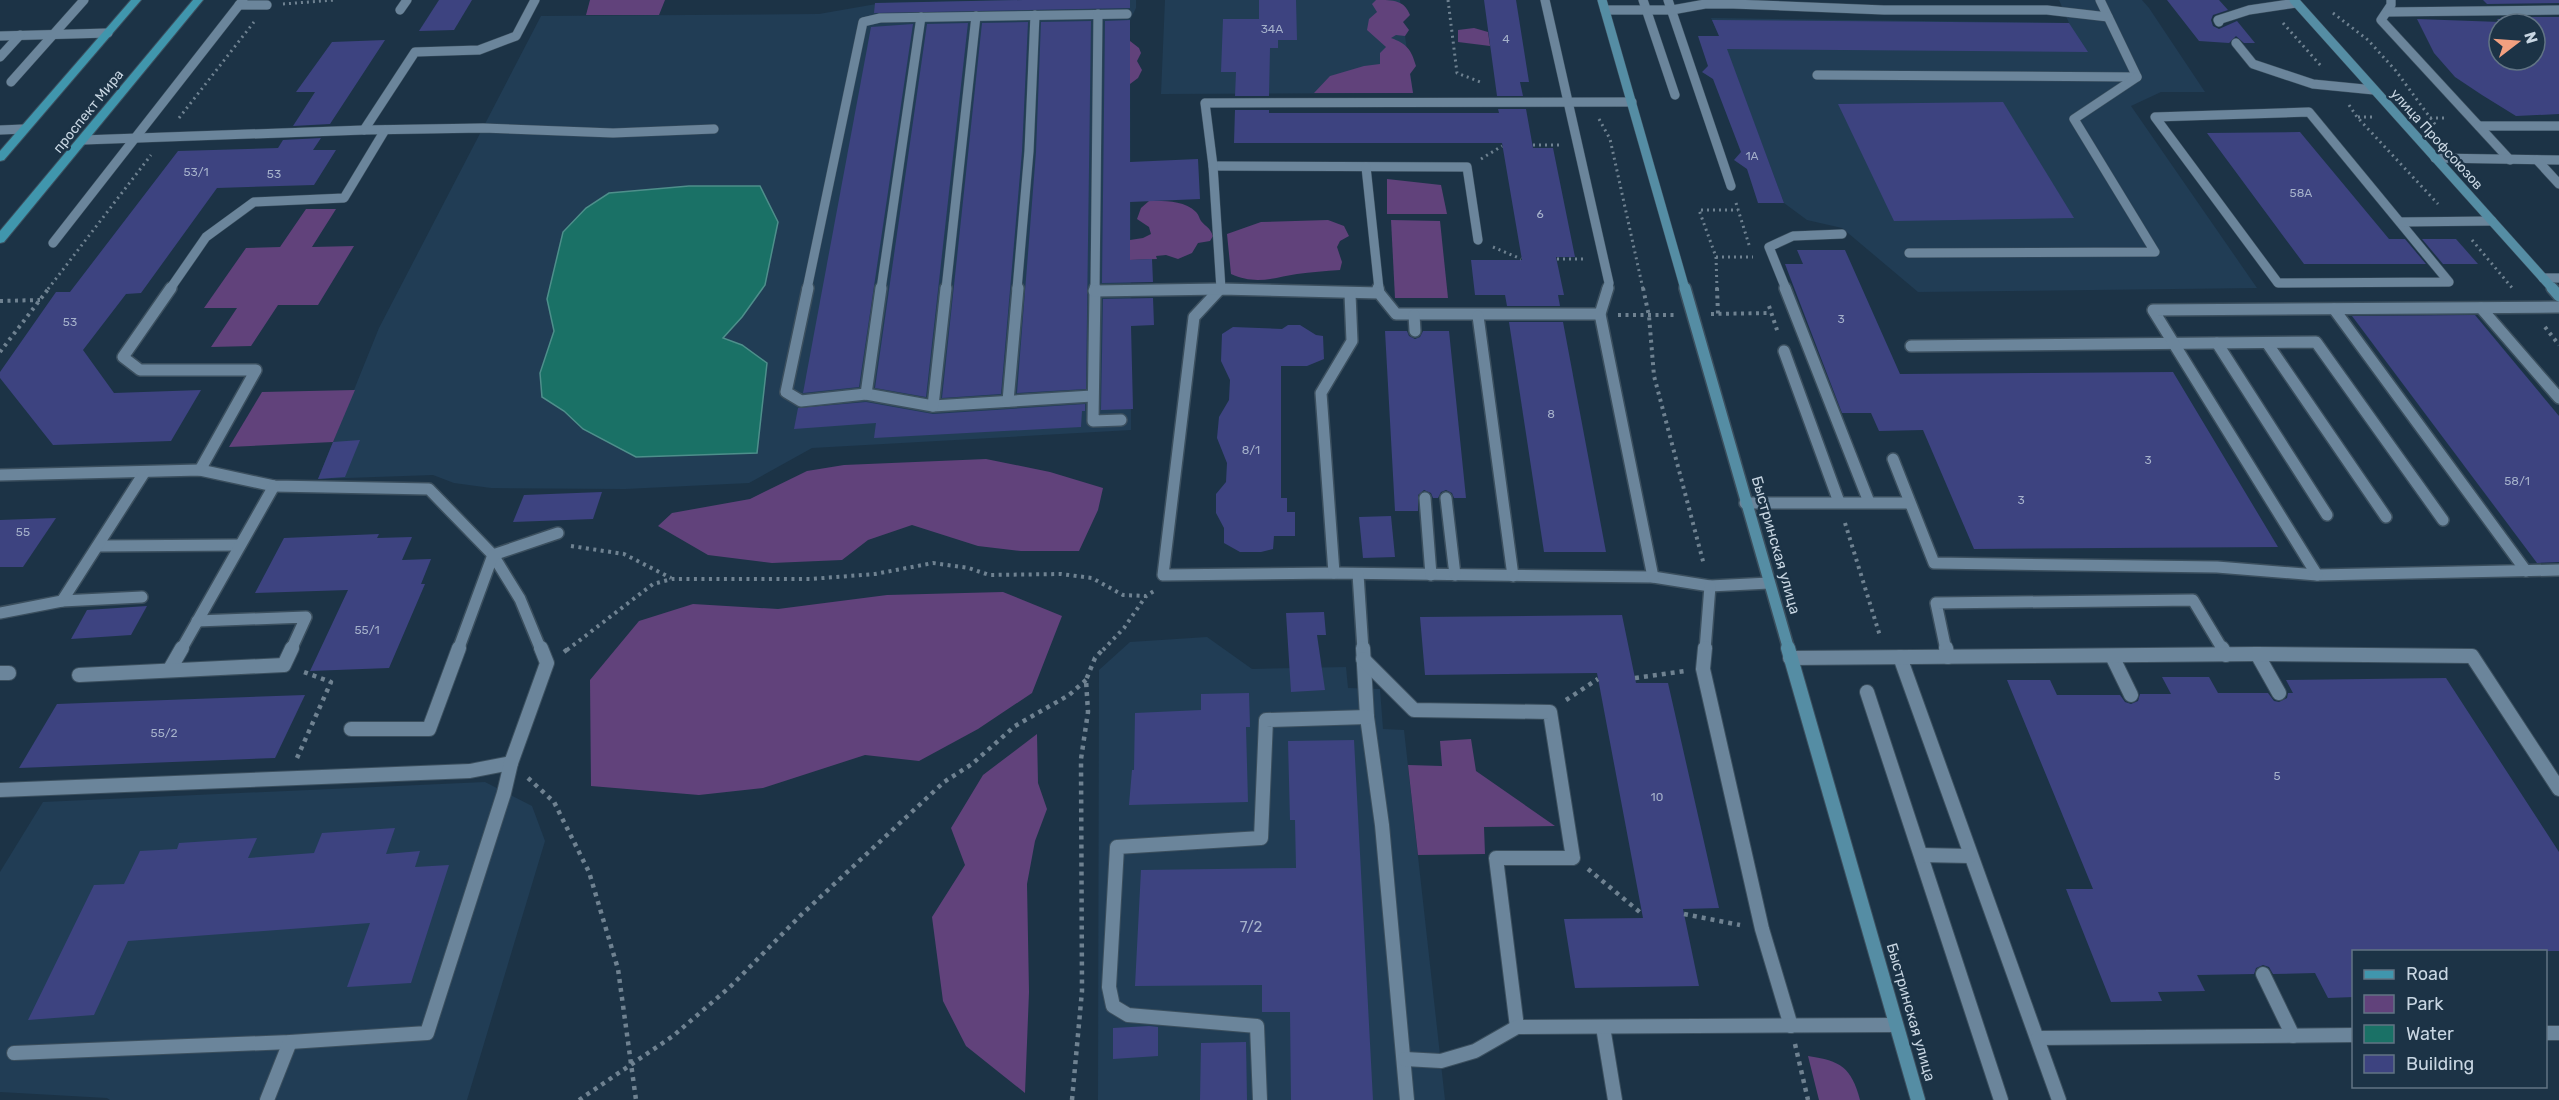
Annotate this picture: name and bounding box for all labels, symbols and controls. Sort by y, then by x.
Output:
north arrow [2487,12,2547,72]
house number: 34А [1261,22,1283,36]
text: N [2520,29,2542,46]
house number: 4 [1502,32,1510,46]
street label: проспект Мира [50,66,127,156]
street label: улица Профсоюзов [2387,85,2487,193]
house number: 1А [1745,149,1759,163]
house number: 53/1 [183,165,209,179]
house number: 53 [267,167,281,181]
house number: 58А [2290,186,2312,200]
house number: 6 [1536,207,1544,221]
house number: 3 [1837,312,1845,326]
house number: 53 [63,315,77,329]
house number: 8 [1547,407,1555,421]
house number: 8/1 [1242,443,1260,457]
house number: 3 [2144,453,2152,467]
street label: Быстринская улица [1748,474,1804,616]
house number: 58/1 [2504,474,2530,488]
house number: 3 [2017,493,2025,507]
house number: 55 [16,525,30,539]
house number: 55/1 [354,623,380,637]
house number: 55/2 [151,726,177,740]
house number: 5 [2273,769,2281,783]
house number: 10 [1651,790,1663,804]
house number: 7/2 [1240,918,1262,936]
street label: Быстринская улица [1883,941,1939,1083]
legend [2352,950,2547,1088]
text: Road [2406,963,2449,985]
text: Park [2406,993,2444,1015]
text: Water [2406,1023,2454,1045]
text: Building [2406,1053,2474,1075]

